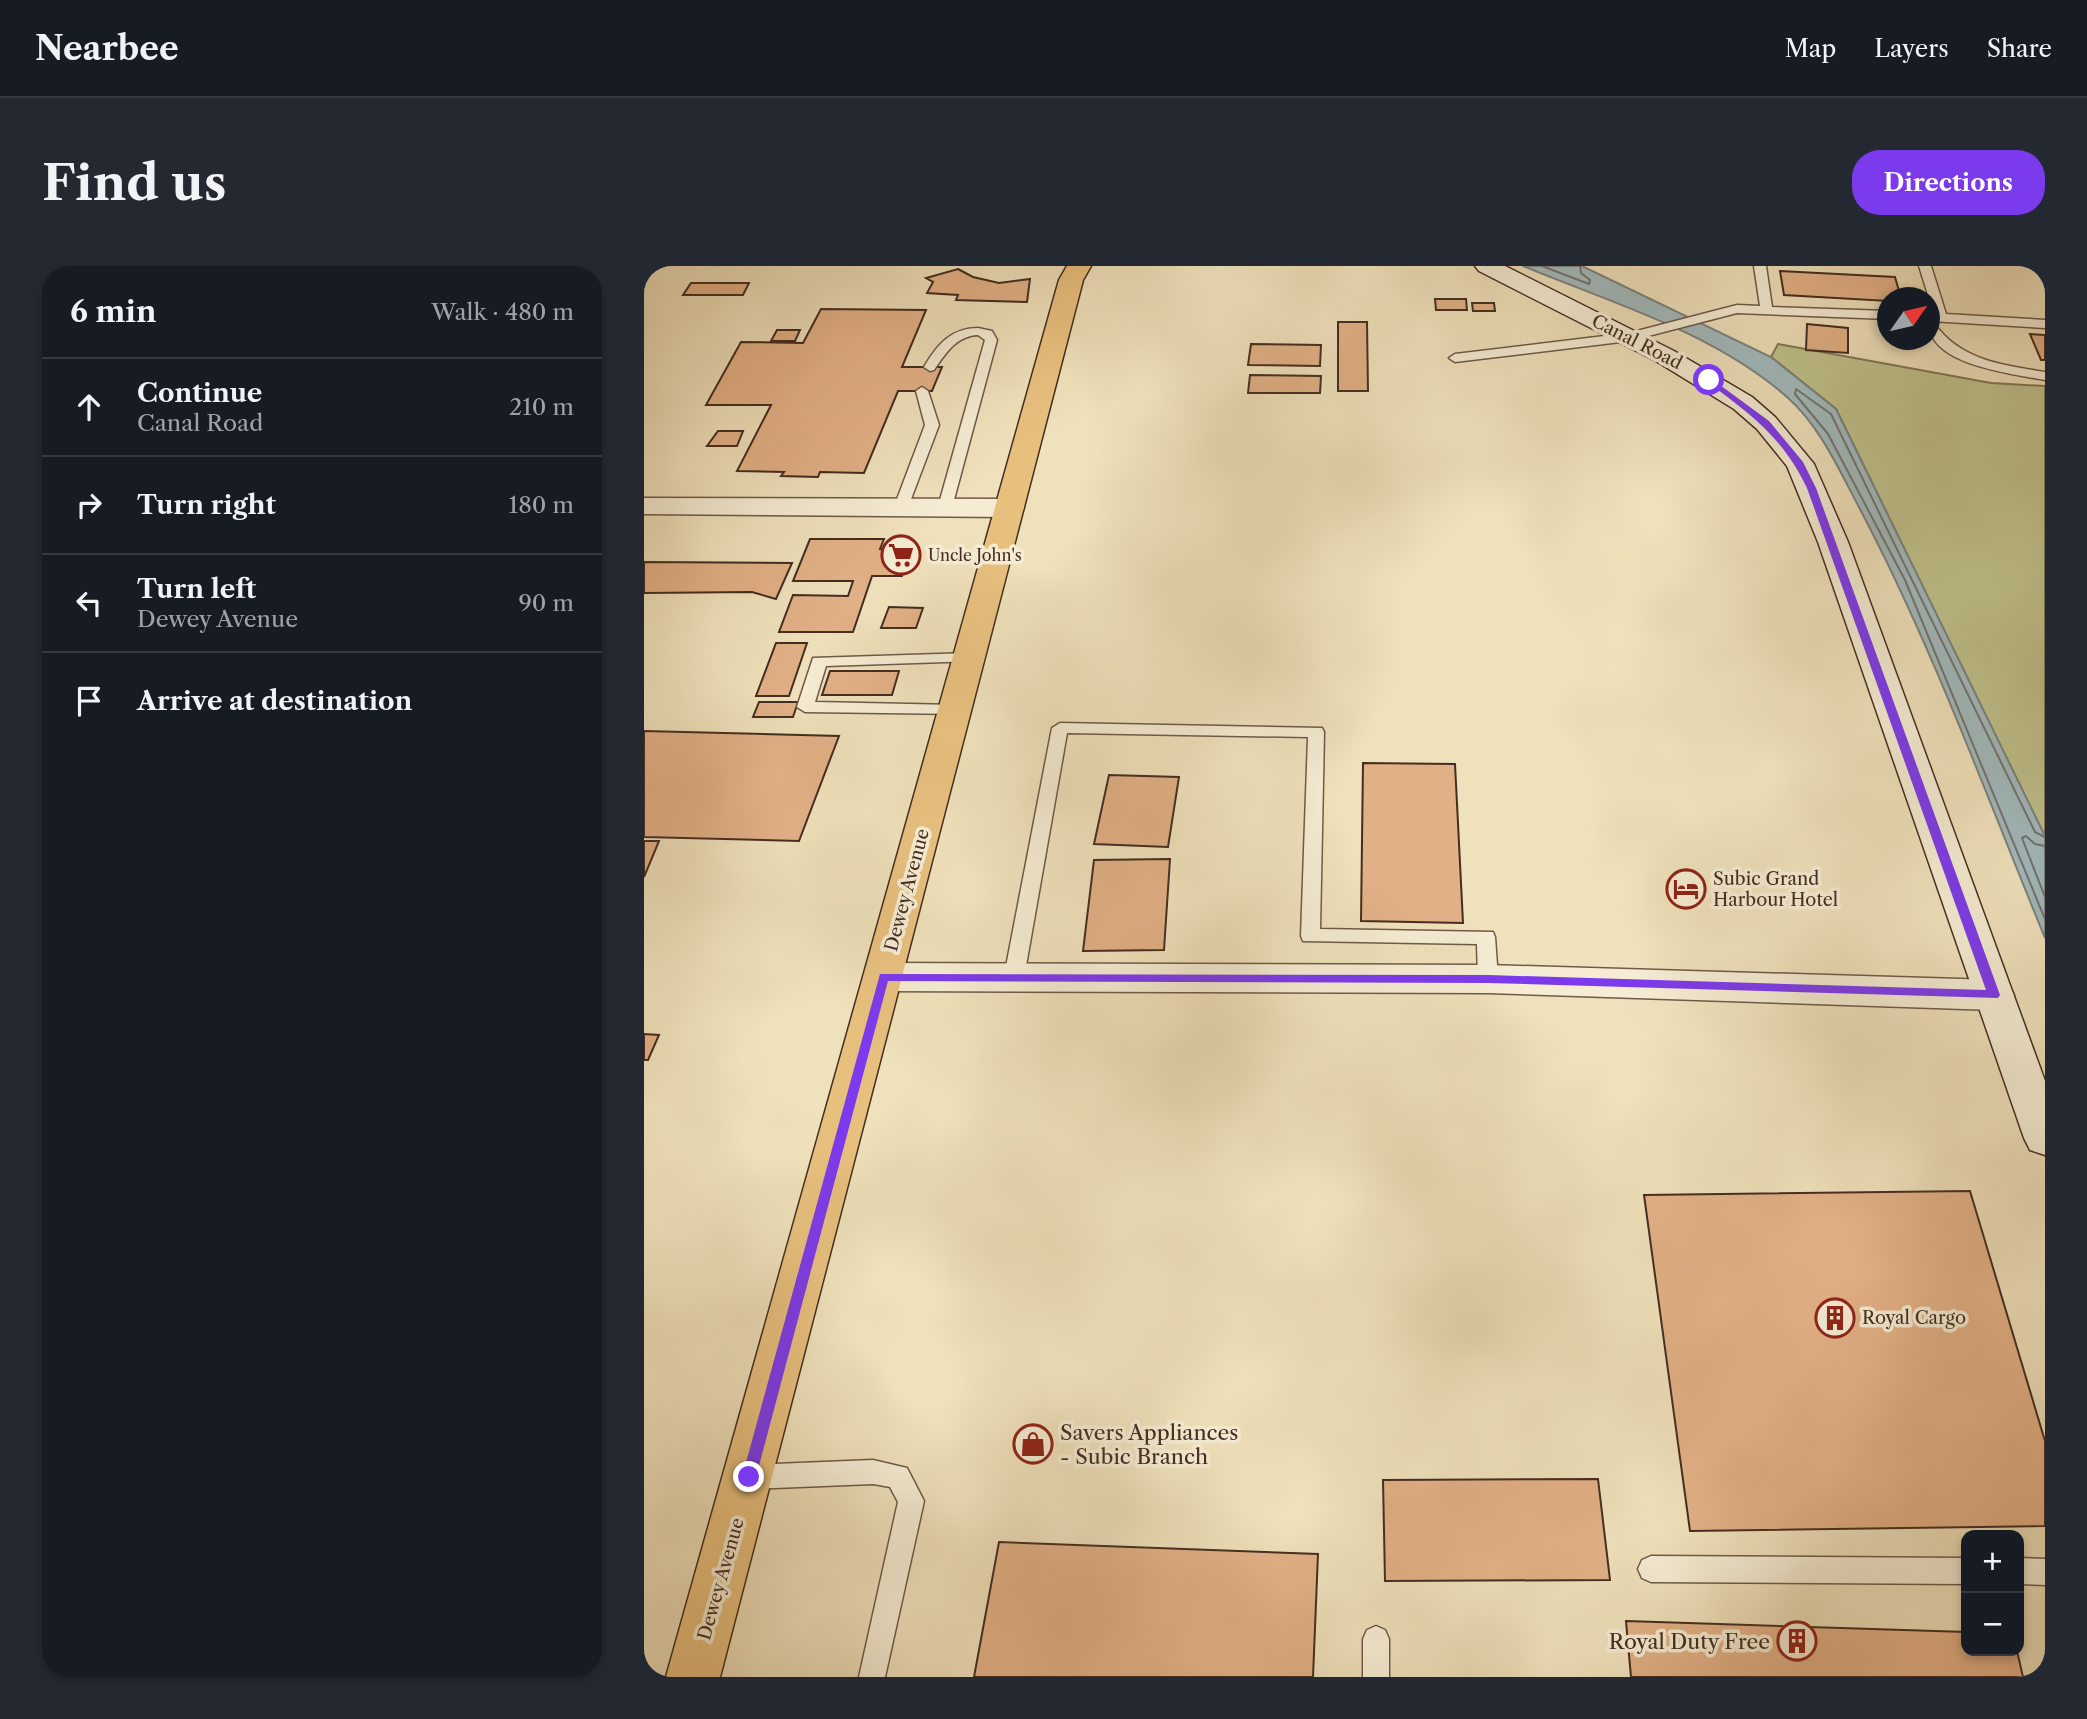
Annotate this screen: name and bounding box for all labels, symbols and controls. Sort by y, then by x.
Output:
text: Nearbee [35,28,179,69]
text: Map [1785,34,1836,63]
text: Layers [1874,34,1949,63]
text: Share [1987,34,2052,63]
button: Directions [1852,150,2045,215]
text: Find us [42,152,226,213]
north arrow [1877,287,1940,350]
text: 6 min [70,293,157,330]
text: Walk · 480 m [431,298,574,326]
street label: Canal Road [1588,310,1686,374]
route start [1693,364,1724,395]
text: Continue [137,377,262,409]
icon: ahead [70,388,108,426]
text: 210 m [509,393,574,421]
text: Canal Road [137,409,263,437]
icon: right [70,486,108,524]
text: Turn right [137,489,276,521]
text: 180 m [509,491,574,519]
supermarket icon: Uncle John's [880,534,922,576]
place label: Uncle John's [928,545,1022,565]
text: Turn left [137,573,256,605]
icon: left [70,584,108,622]
text: 90 m [518,589,574,617]
text: Dewey Avenue [137,605,298,633]
icon: arrive [70,682,108,720]
text: Arrive at destination [137,685,412,717]
street label: Dewey Avenue [880,826,934,954]
hotel icon: Subic Grand Harbour Hotel [1665,868,1707,910]
place label: Subic Grand Harbour Hotel [1713,868,1838,911]
building icon: Royal Cargo [1814,1297,1856,1339]
place label: Royal Cargo [1862,1307,1966,1329]
place label: Savers Appliances - Subic Branch [1060,1420,1239,1469]
shop icon: Savers Appliances - Subic Branch [1012,1423,1054,1465]
route end [733,1461,764,1492]
street label: Dewey Avenue [693,1515,749,1643]
map controls [1961,1530,2024,1656]
button: + [1961,1530,2024,1593]
button: − [1961,1593,2024,1656]
building icon: Royal Duty Free [1776,1620,1818,1662]
place label: Royal Duty Free [1609,1629,1770,1654]

